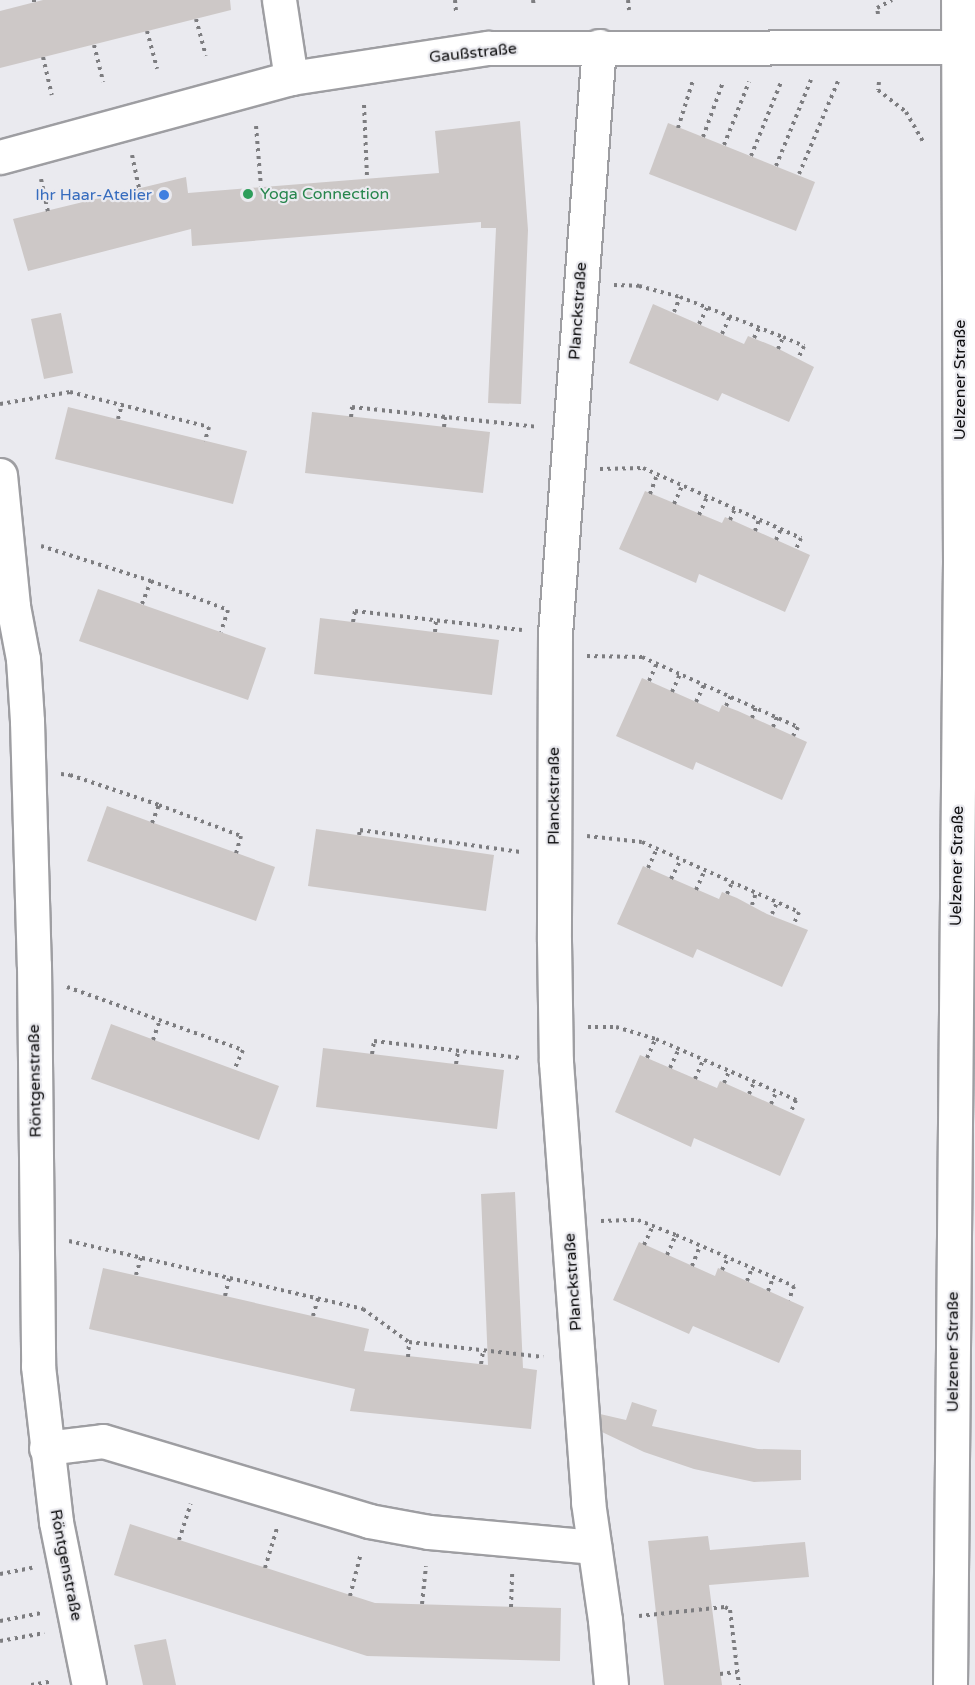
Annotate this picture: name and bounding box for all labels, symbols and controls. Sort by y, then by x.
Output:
street label: Gaußstraße [428,39,518,67]
place label: Yoga Connection [260,184,389,204]
place label: Ihr Haar-Atelier [35,185,152,205]
marker: Yoga Connection [241,187,255,201]
marker: Ihr Haar-Atelier [157,188,171,202]
street label: Planckstraße [565,261,591,361]
street label: Uelzener Straße [950,320,970,440]
street label: Planckstraße [544,747,564,845]
street label: Uelzener Straße [946,806,968,926]
street label: Röntgenstraße [24,1024,46,1138]
street label: Planckstraße [560,1232,586,1332]
street label: Uelzener Straße [943,1292,963,1412]
street label: Röntgenstraße [46,1508,86,1622]

